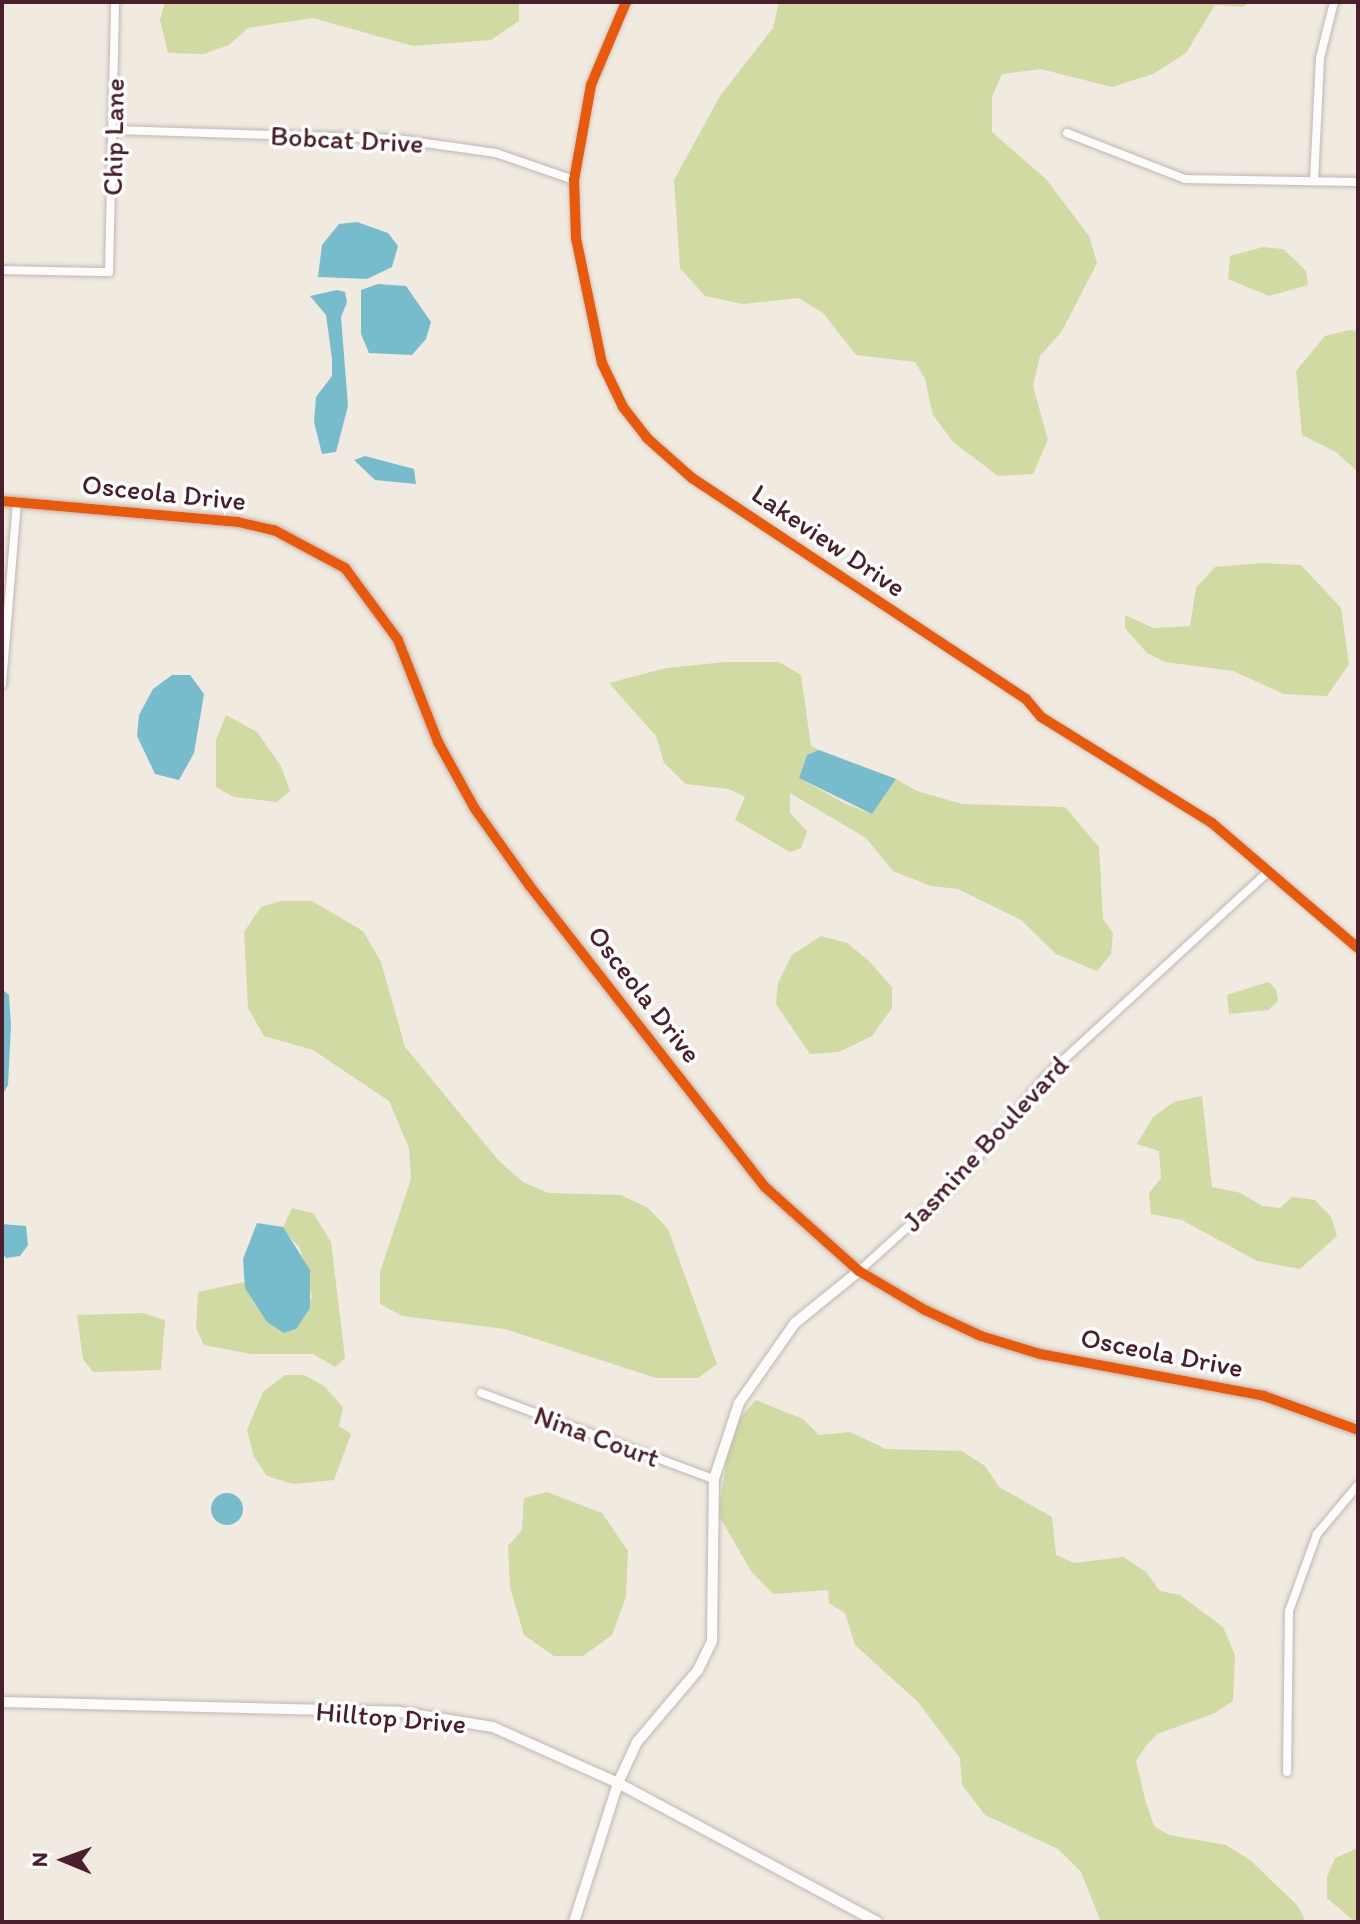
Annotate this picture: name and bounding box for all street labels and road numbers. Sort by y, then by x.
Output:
street label: Chip Lane [95,78,131,196]
street label: Bobcat Drive [270,118,424,160]
street label: Osceola Drive [80,467,248,517]
street label: Lakeview Drive [746,476,912,604]
street label: Osceola Drive [581,919,709,1069]
street label: Jasmine Boulevard [895,1048,1075,1238]
street label: Osceola Drive [1078,1320,1246,1384]
street label: Nina Court [530,1398,664,1474]
street label: Hilltop Drive [314,1694,468,1740]

